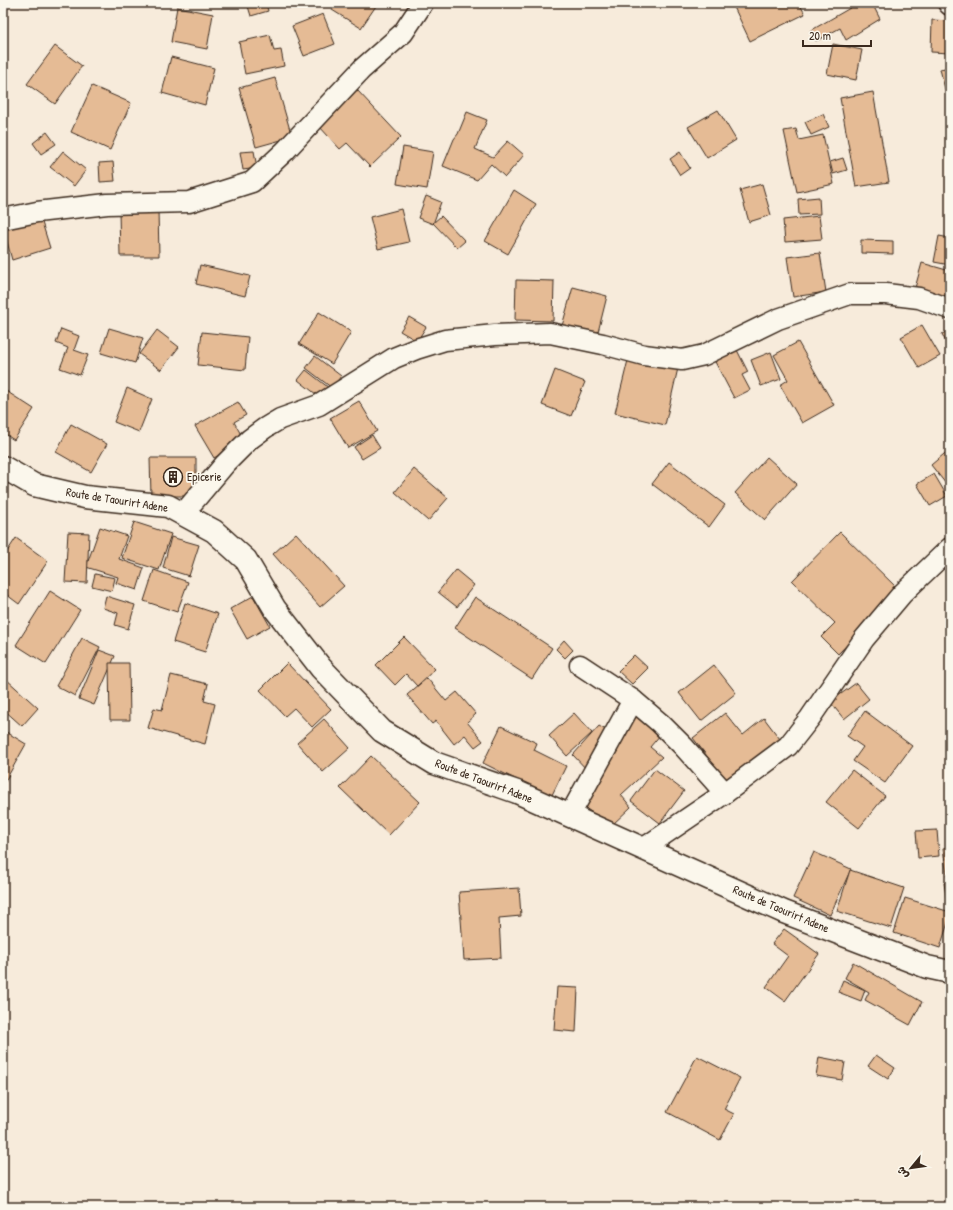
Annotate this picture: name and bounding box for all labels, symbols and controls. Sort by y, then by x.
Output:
scale bar [803,22,871,48]
text: 20 m [809,27,831,44]
building icon: Epicerie [162,466,184,488]
place label: Epicerie [187,468,222,485]
street label: Route de Taourirt Adene [65,483,170,516]
street label: Route de Taourirt Adene [433,754,536,807]
street label: Route de Taourirt Adene [730,881,832,937]
north arrow [891,1148,931,1188]
text: ش [893,1164,911,1182]

